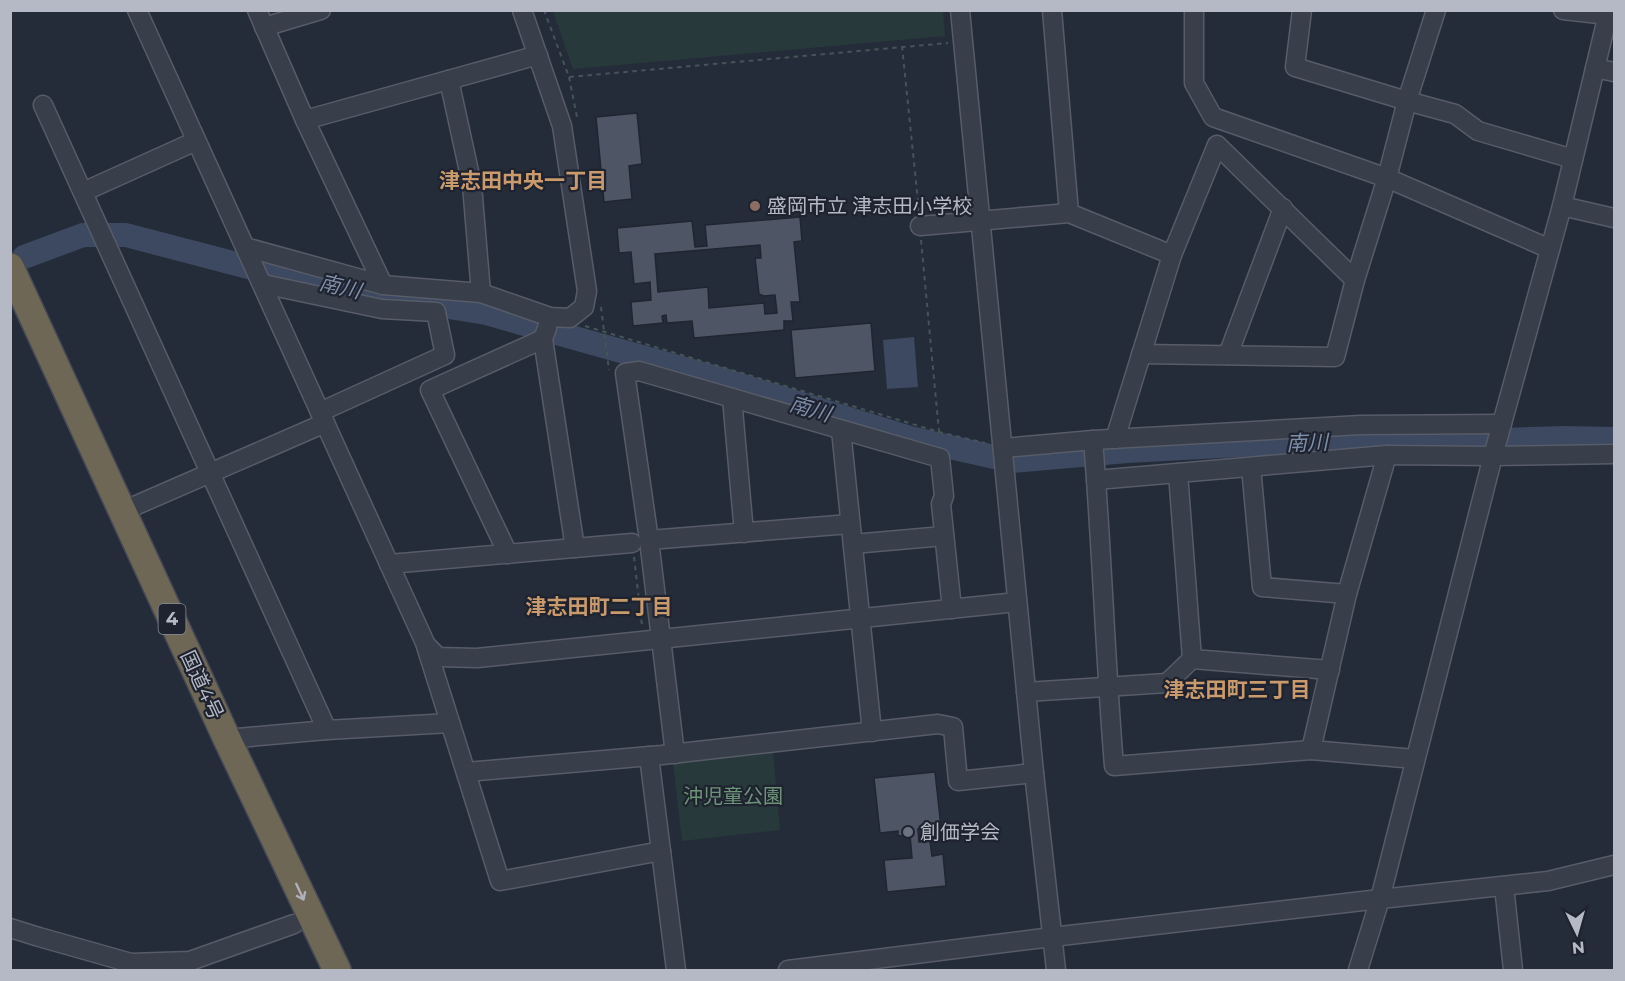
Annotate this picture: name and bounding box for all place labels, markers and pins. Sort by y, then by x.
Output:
place label: 盛岡市立 津志田小学校 [767,194,972,218]
marker: 盛岡市立 津志田小学校 [748,199,762,213]
place label: 創価学会 [920,820,1000,844]
marker: 創価学会 [901,825,915,839]

